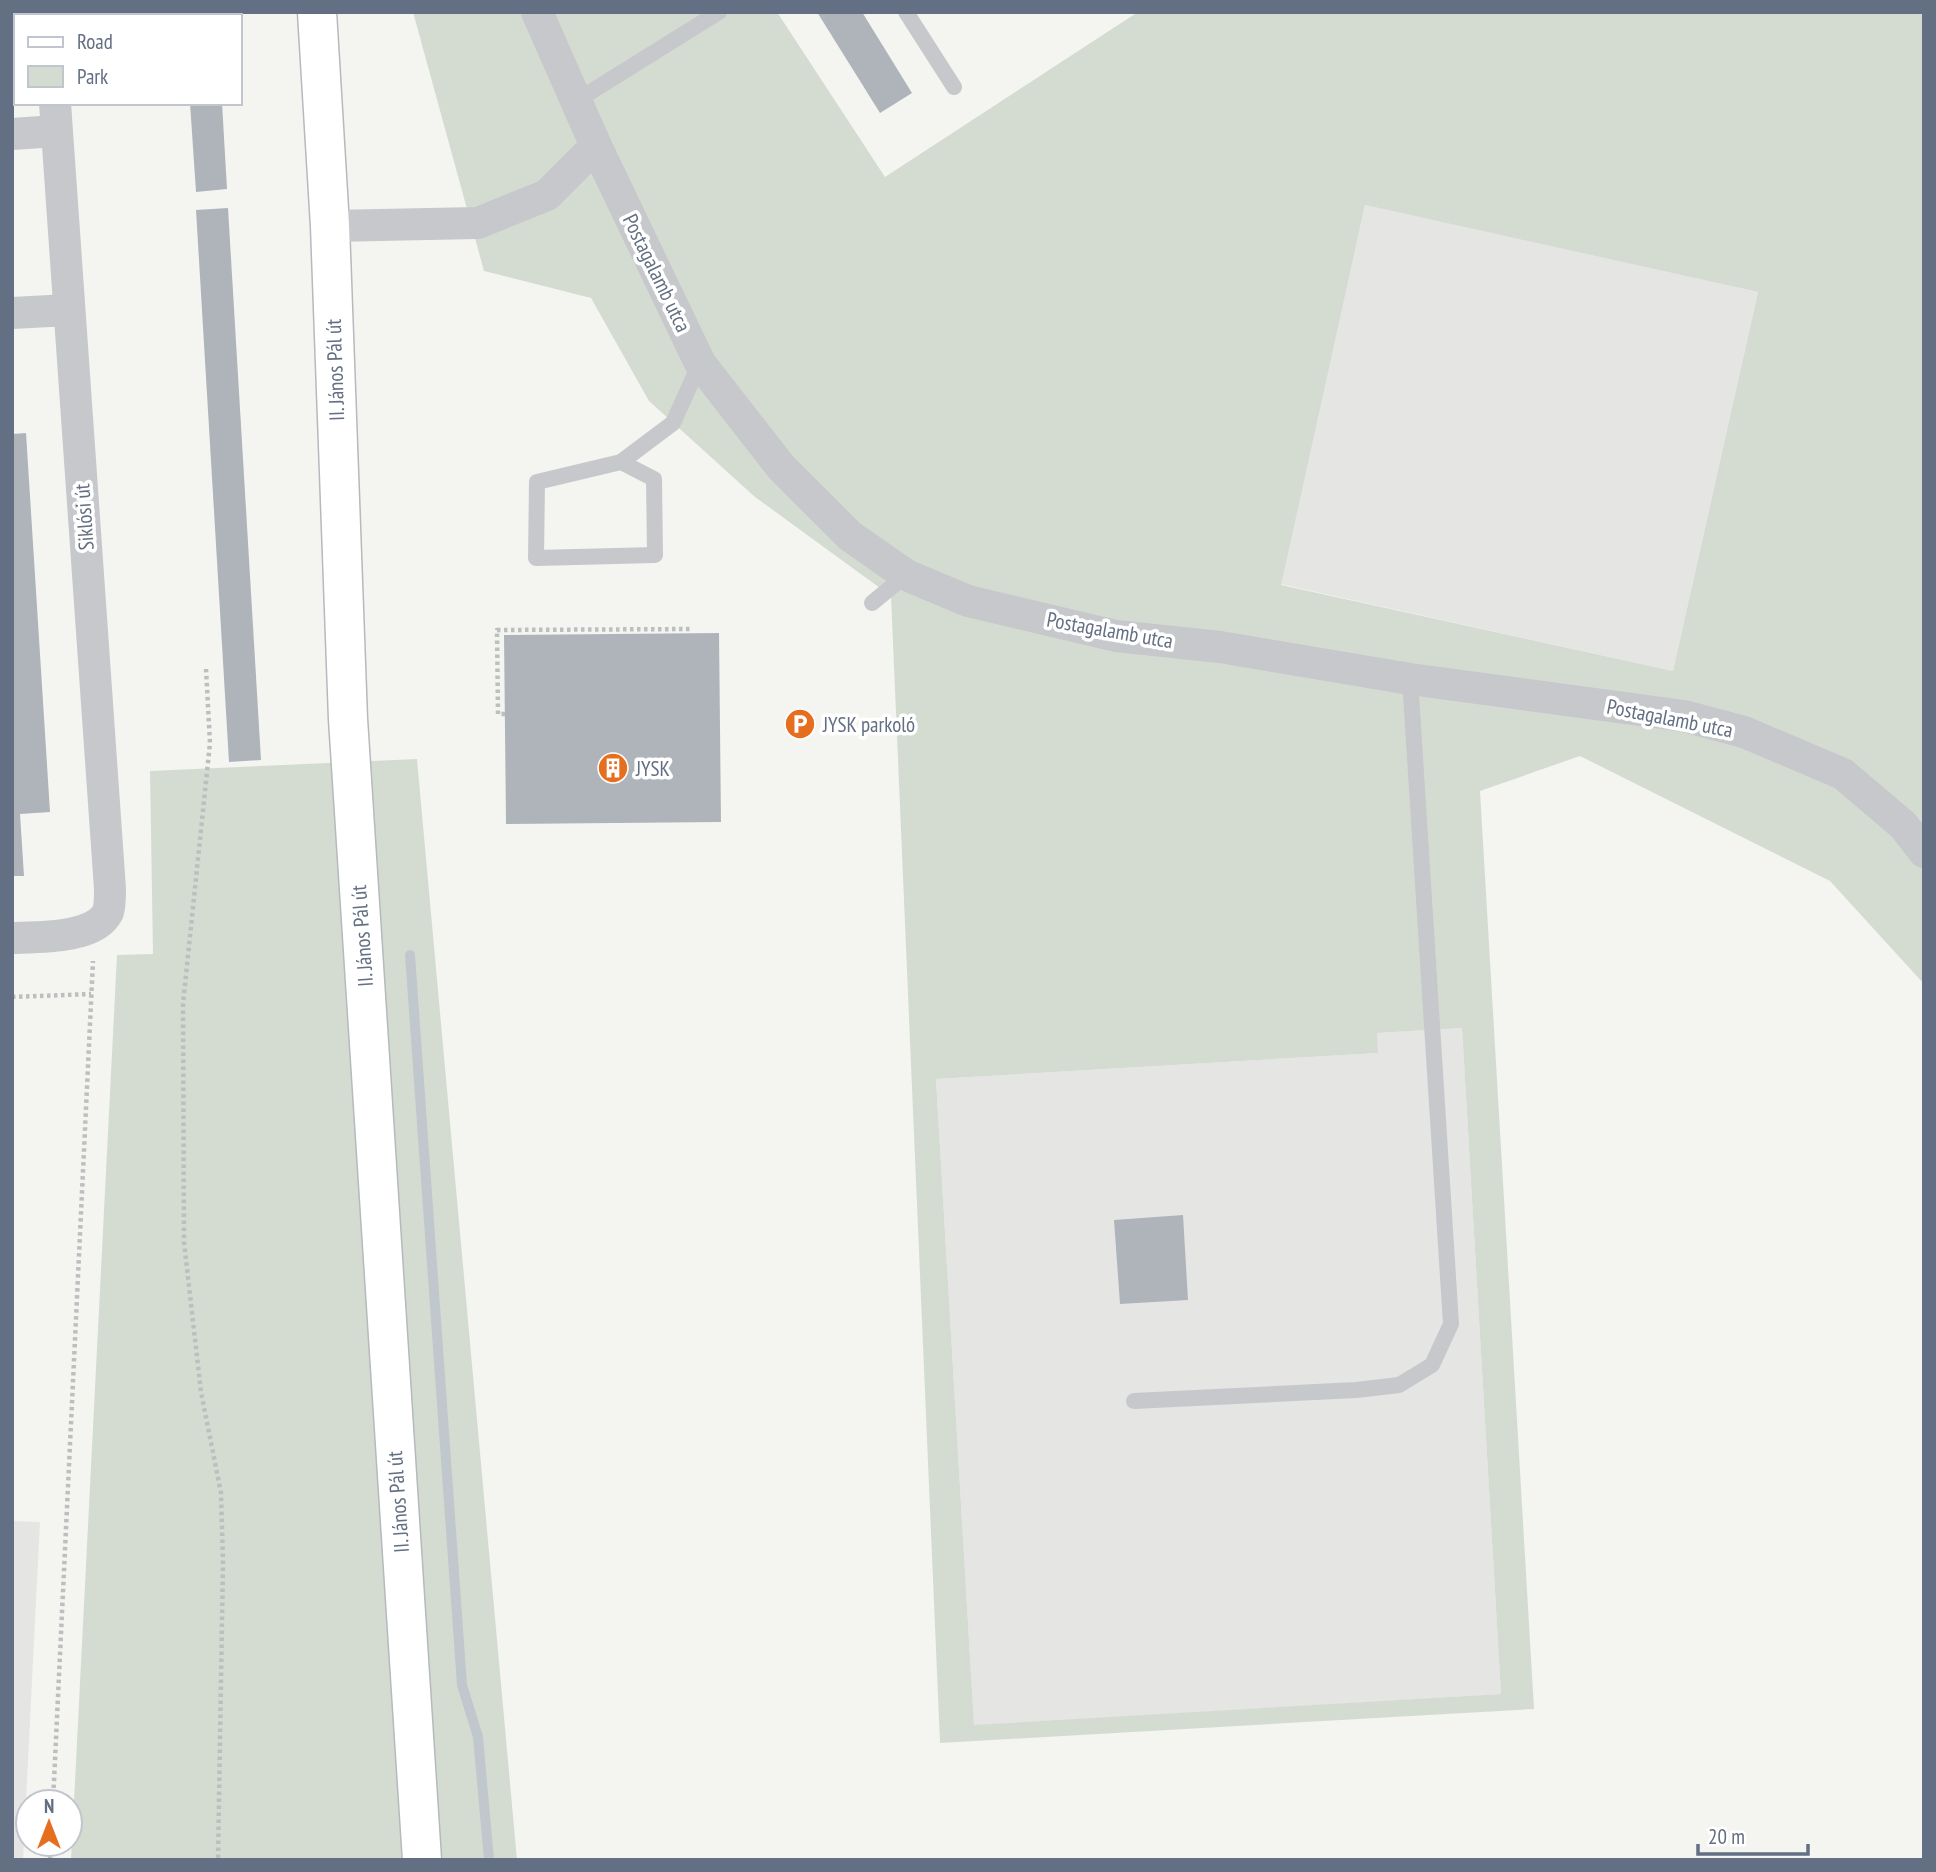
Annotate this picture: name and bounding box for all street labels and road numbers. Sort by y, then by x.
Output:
street label: Postagalamb utca [617,210,697,336]
street label: II. János Pál út [320,318,350,421]
street label: Siklósi út [68,483,100,551]
street label: Postagalamb utca [1045,606,1175,654]
street label: Postagalamb utca [1605,693,1735,743]
street label: II. János Pál út [345,884,379,988]
street label: II. János Pál út [381,1450,415,1554]

